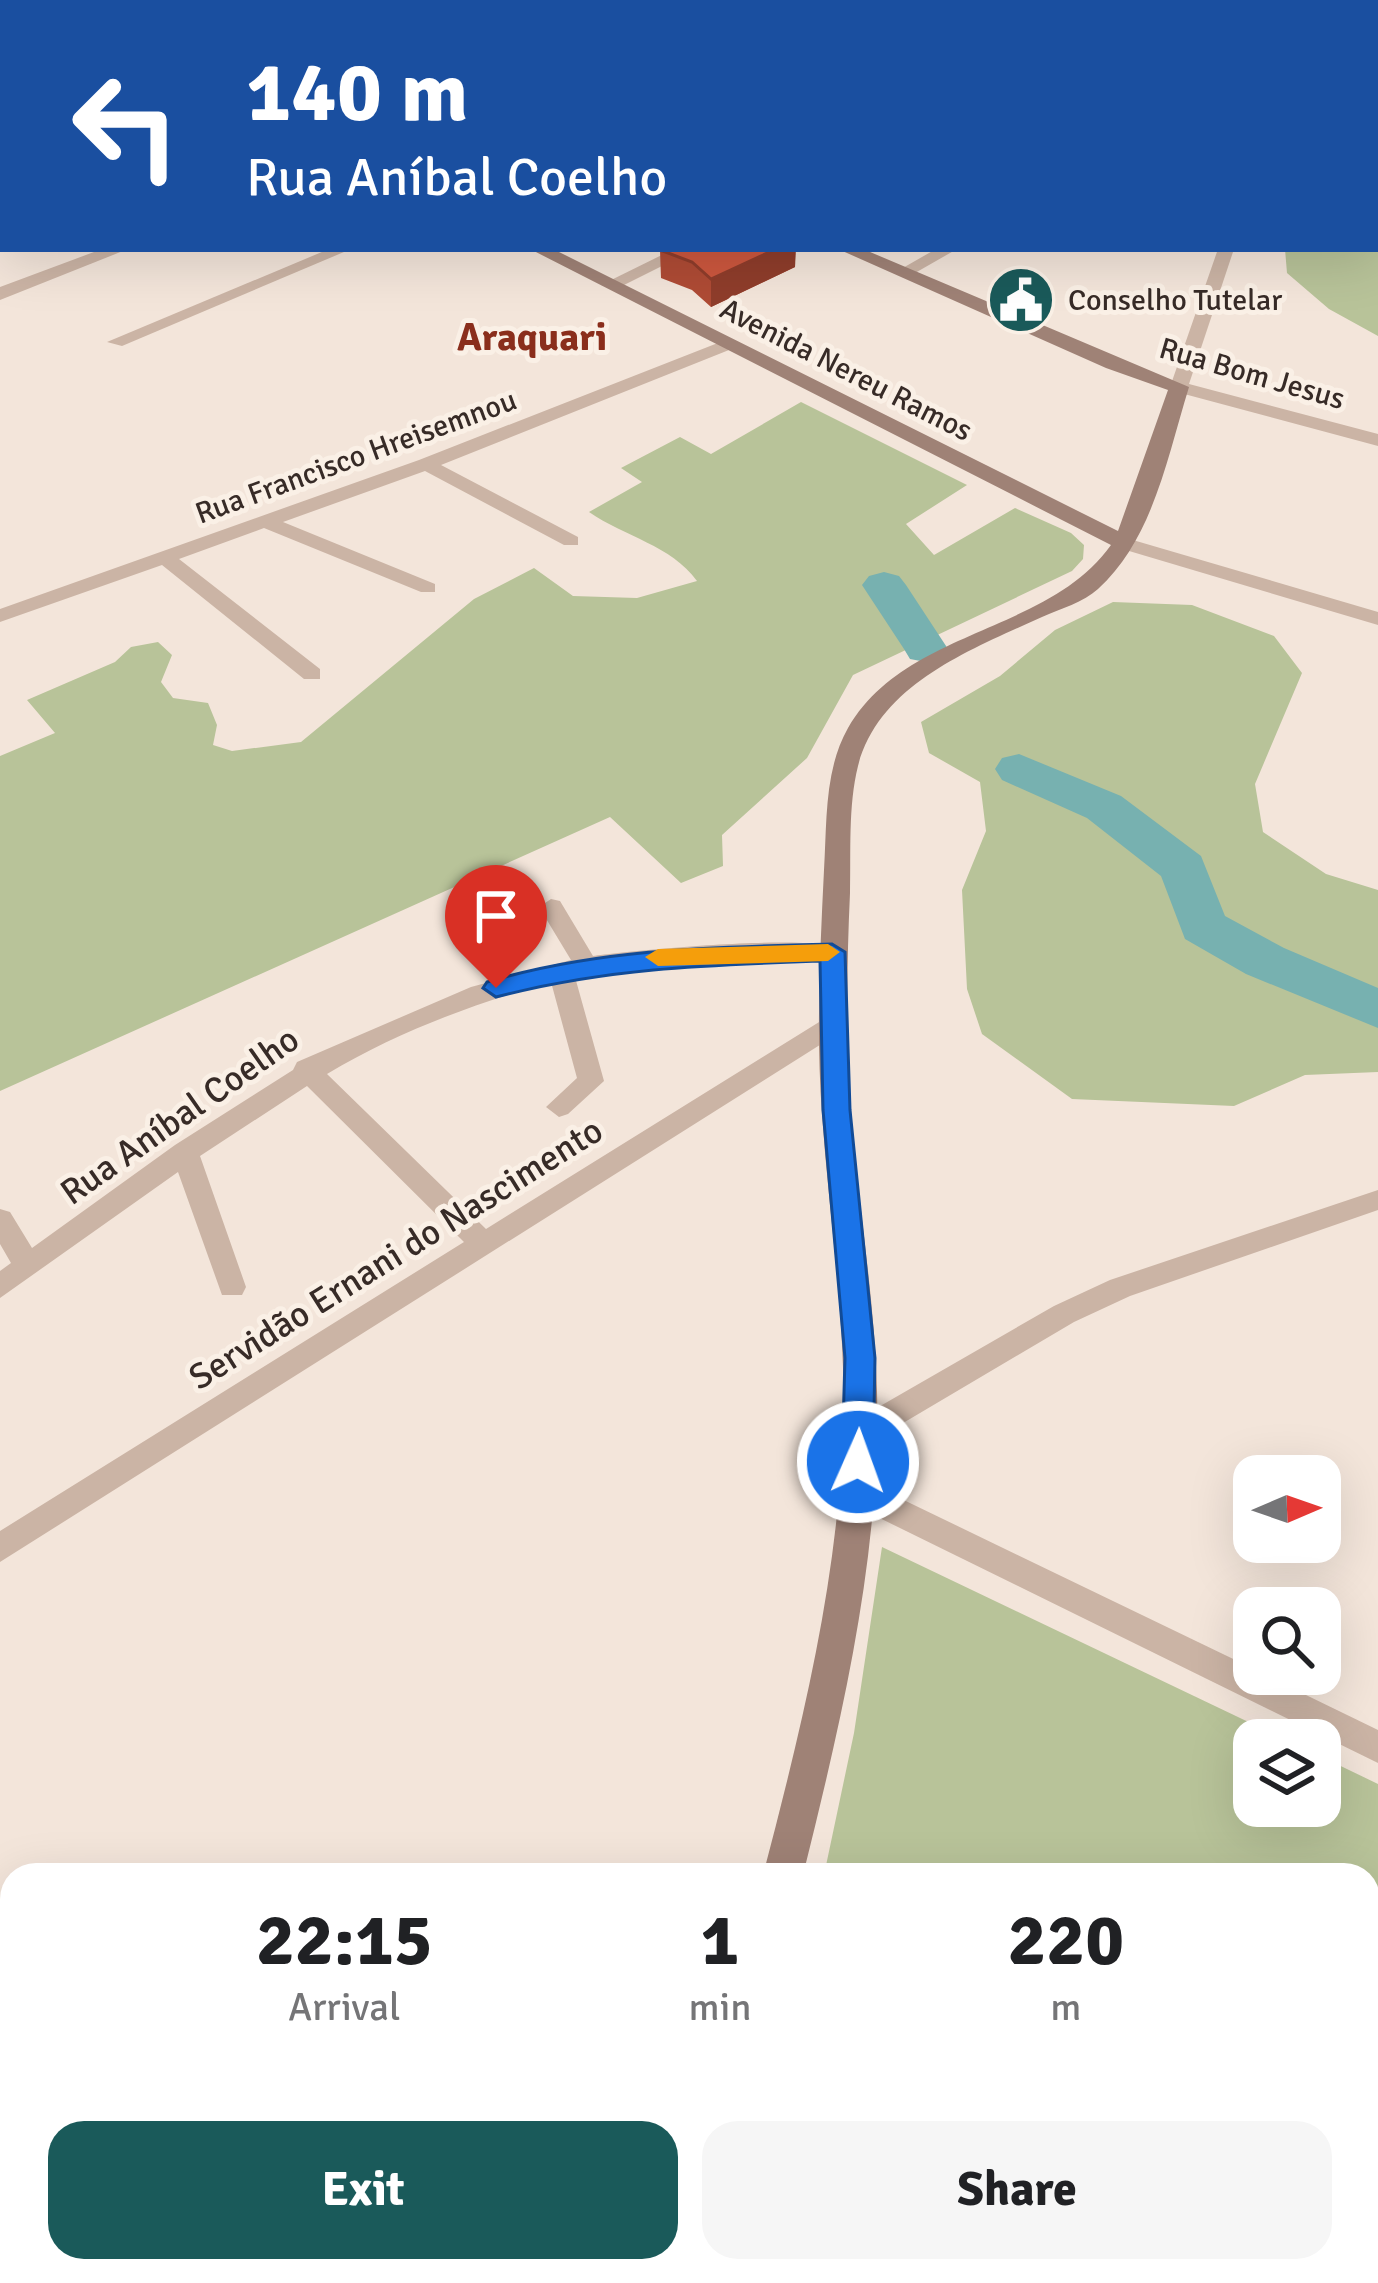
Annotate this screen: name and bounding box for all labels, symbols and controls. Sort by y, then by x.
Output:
text: 140 m [246,41,468,145]
icon: left [48,48,204,204]
text: Rua Aníbal Coelho [246,144,667,211]
public building icon: Conselho Tutelar [986,265,1056,335]
place label: Conselho Tutelar [1068,282,1282,319]
street label: Avenida Nereu Ramos [714,290,978,450]
district label: Araquari [457,313,607,361]
street label: Rua Bom Jesus [1155,330,1349,418]
street label: Rua Francisco Hreisemnou [190,382,522,532]
pin [445,865,547,988]
icon: arrive [463,883,529,949]
street label: Rua Aníbal Coelho [52,1017,308,1215]
street label: Servidão Ernani do Nascimento [181,1108,611,1400]
position arrow [795,1399,921,1525]
north arrow [1233,1455,1341,1563]
map controls [1233,1455,1341,1827]
button: search [1233,1587,1341,1695]
button: layers [1233,1719,1341,1827]
text: 22:15 [256,1896,433,1985]
text: 1 [701,1896,739,1985]
text: 220 [1007,1896,1124,1985]
text: Arrival [288,1983,400,2031]
text: min [689,1983,752,2031]
text: m [1050,1983,1081,2031]
button: Exit [48,2121,678,2259]
button: Share [702,2121,1332,2259]

